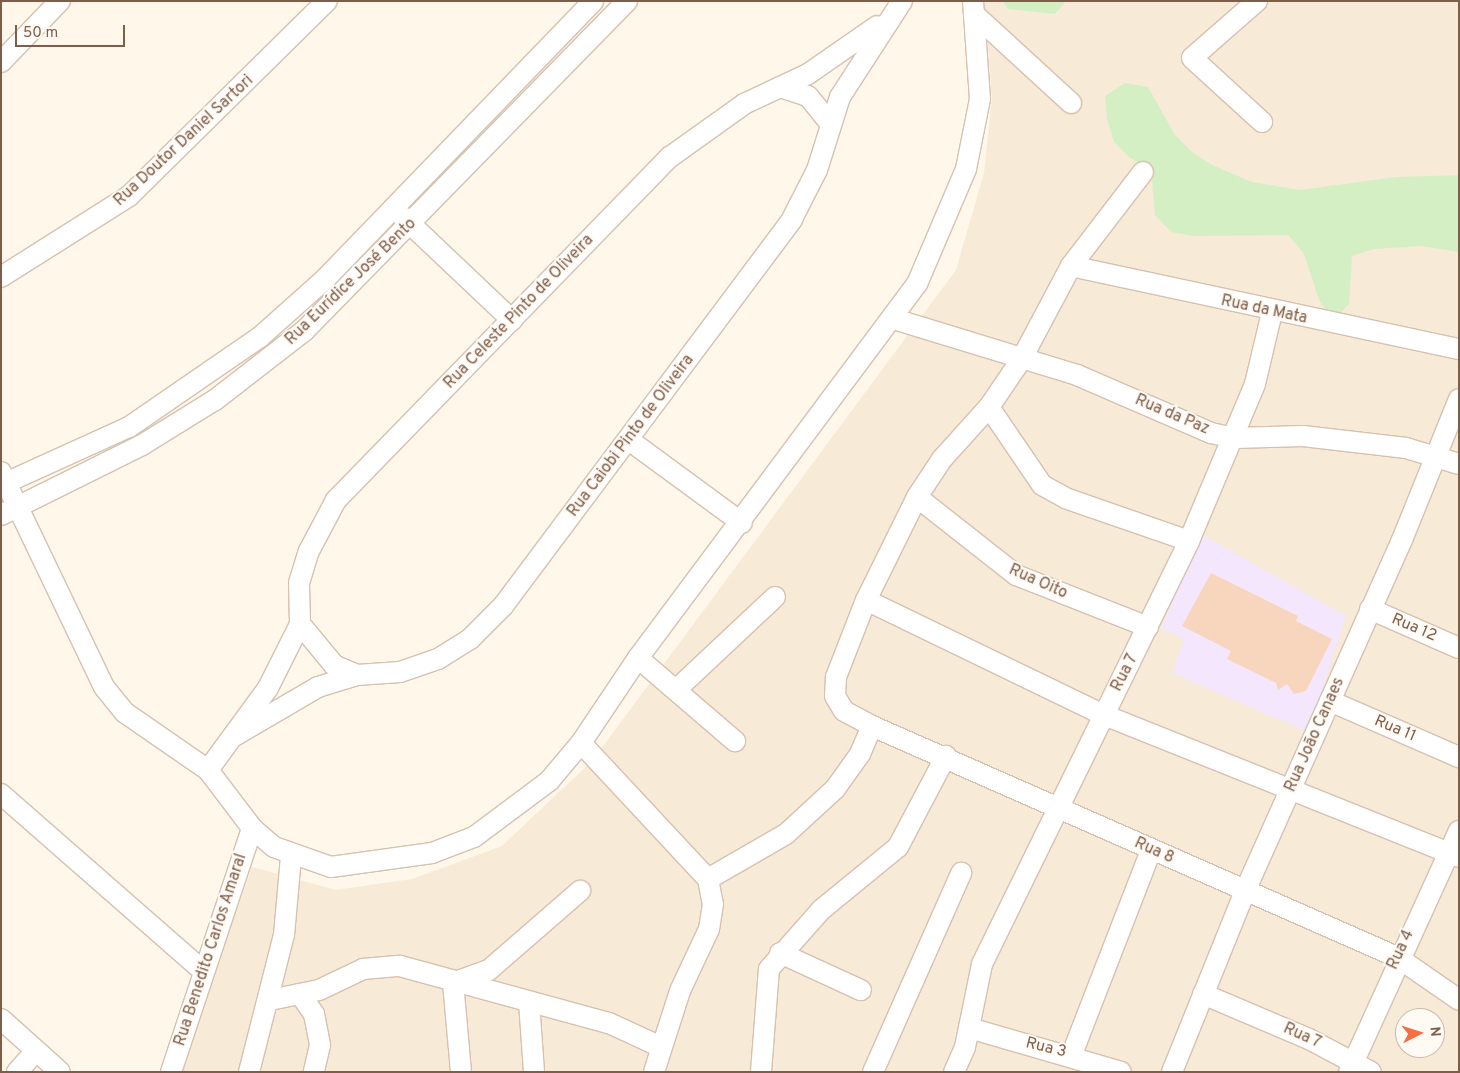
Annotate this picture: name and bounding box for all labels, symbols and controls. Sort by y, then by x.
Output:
scale bar [18,15,128,47]
text: 50 m [23,24,58,43]
street label: Rua Doutor Daniel Sartori [110,71,258,211]
street label: Rua Eurídice José Bento [282,215,420,349]
street label: Rua Celeste Pinto de Oliveira [440,231,598,393]
street label: Rua da Mata [1219,291,1309,329]
street label: Rua Caiobi Pinto de Oliveira [564,351,698,521]
street label: Rua da Paz [1132,391,1212,439]
street label: Rua Oito [1006,561,1070,603]
street label: Rua 12 [1388,610,1440,646]
street label: Rua 7 [1107,651,1143,695]
street label: Rua João Canaes [1281,675,1349,795]
street label: Rua 11 [1371,712,1419,746]
street label: Rua 8 [1131,834,1177,868]
street label: Rua Benedito Carlos Amaral [171,851,251,1049]
street label: Rua 4 [1384,927,1418,973]
north arrow [1395,1008,1445,1058]
street label: Rua 7 [1280,1019,1324,1053]
text: N [1426,1026,1443,1037]
street label: Rua 3 [1024,1034,1068,1062]

